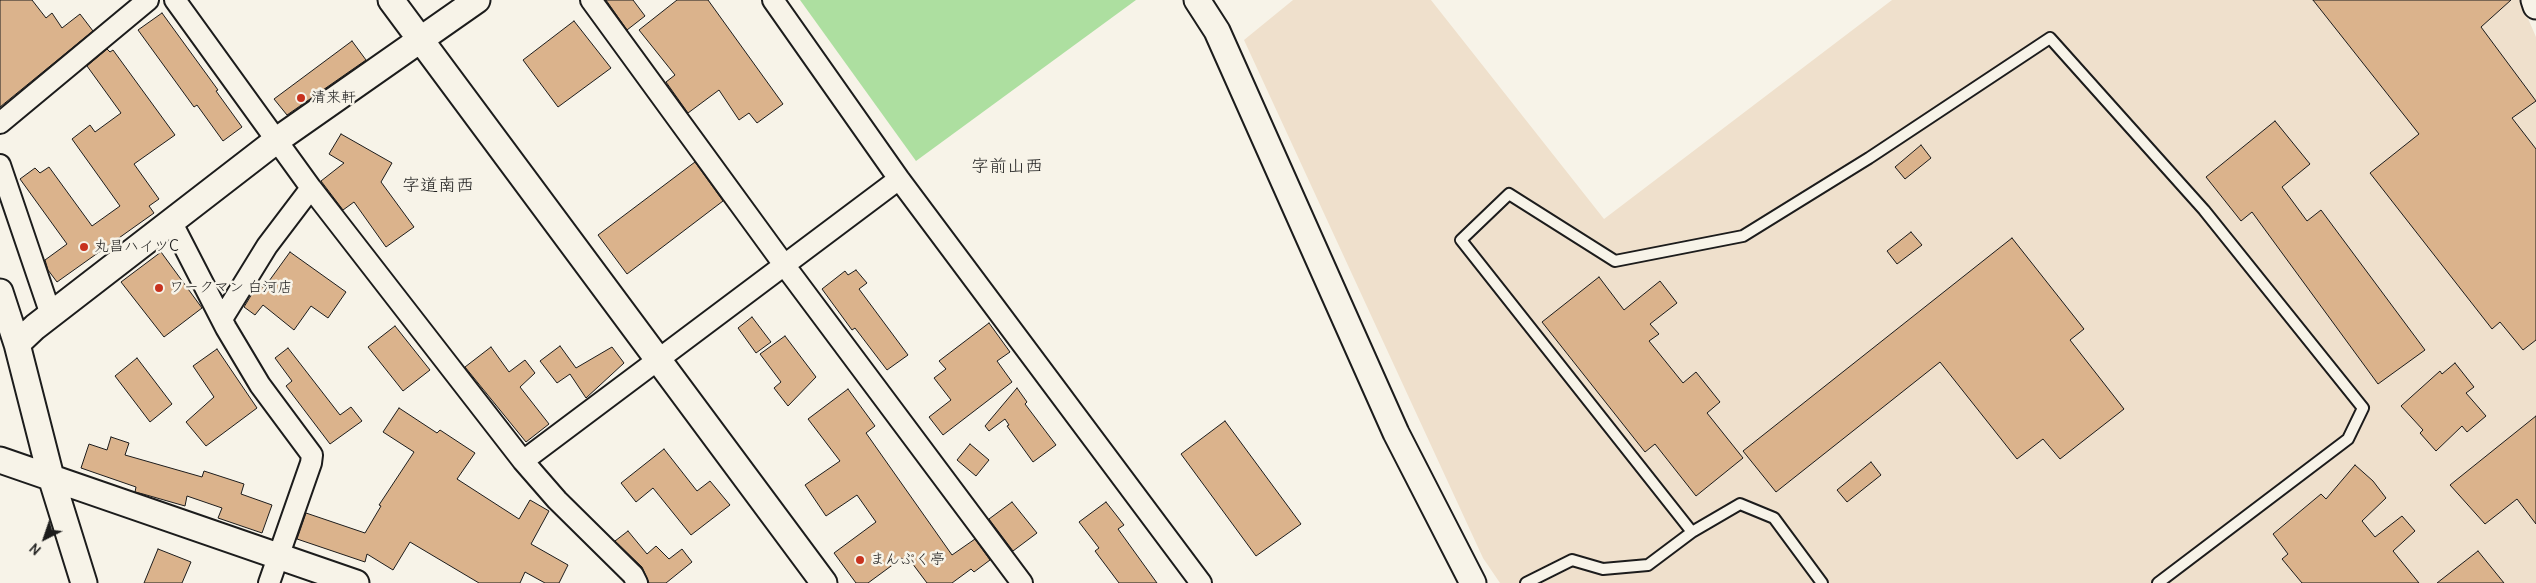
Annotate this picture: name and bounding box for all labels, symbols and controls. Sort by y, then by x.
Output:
place label: 清来軒 [311,89,356,107]
marker: 清来軒 [295,92,307,104]
district label: 字前山西 [971,156,1043,178]
district label: 字道南西 [402,175,474,197]
place label: 丸昌ハイツC [94,238,179,256]
marker: 丸昌ハイツC [78,241,90,253]
place label: ワークマン 白河店 [169,279,293,297]
marker: ワークマン 白河店 [153,282,165,294]
north arrow [20,513,70,563]
text: N [26,539,45,559]
place label: まんぷく亭 [870,551,945,569]
marker: まんぷく亭 [854,554,866,566]

